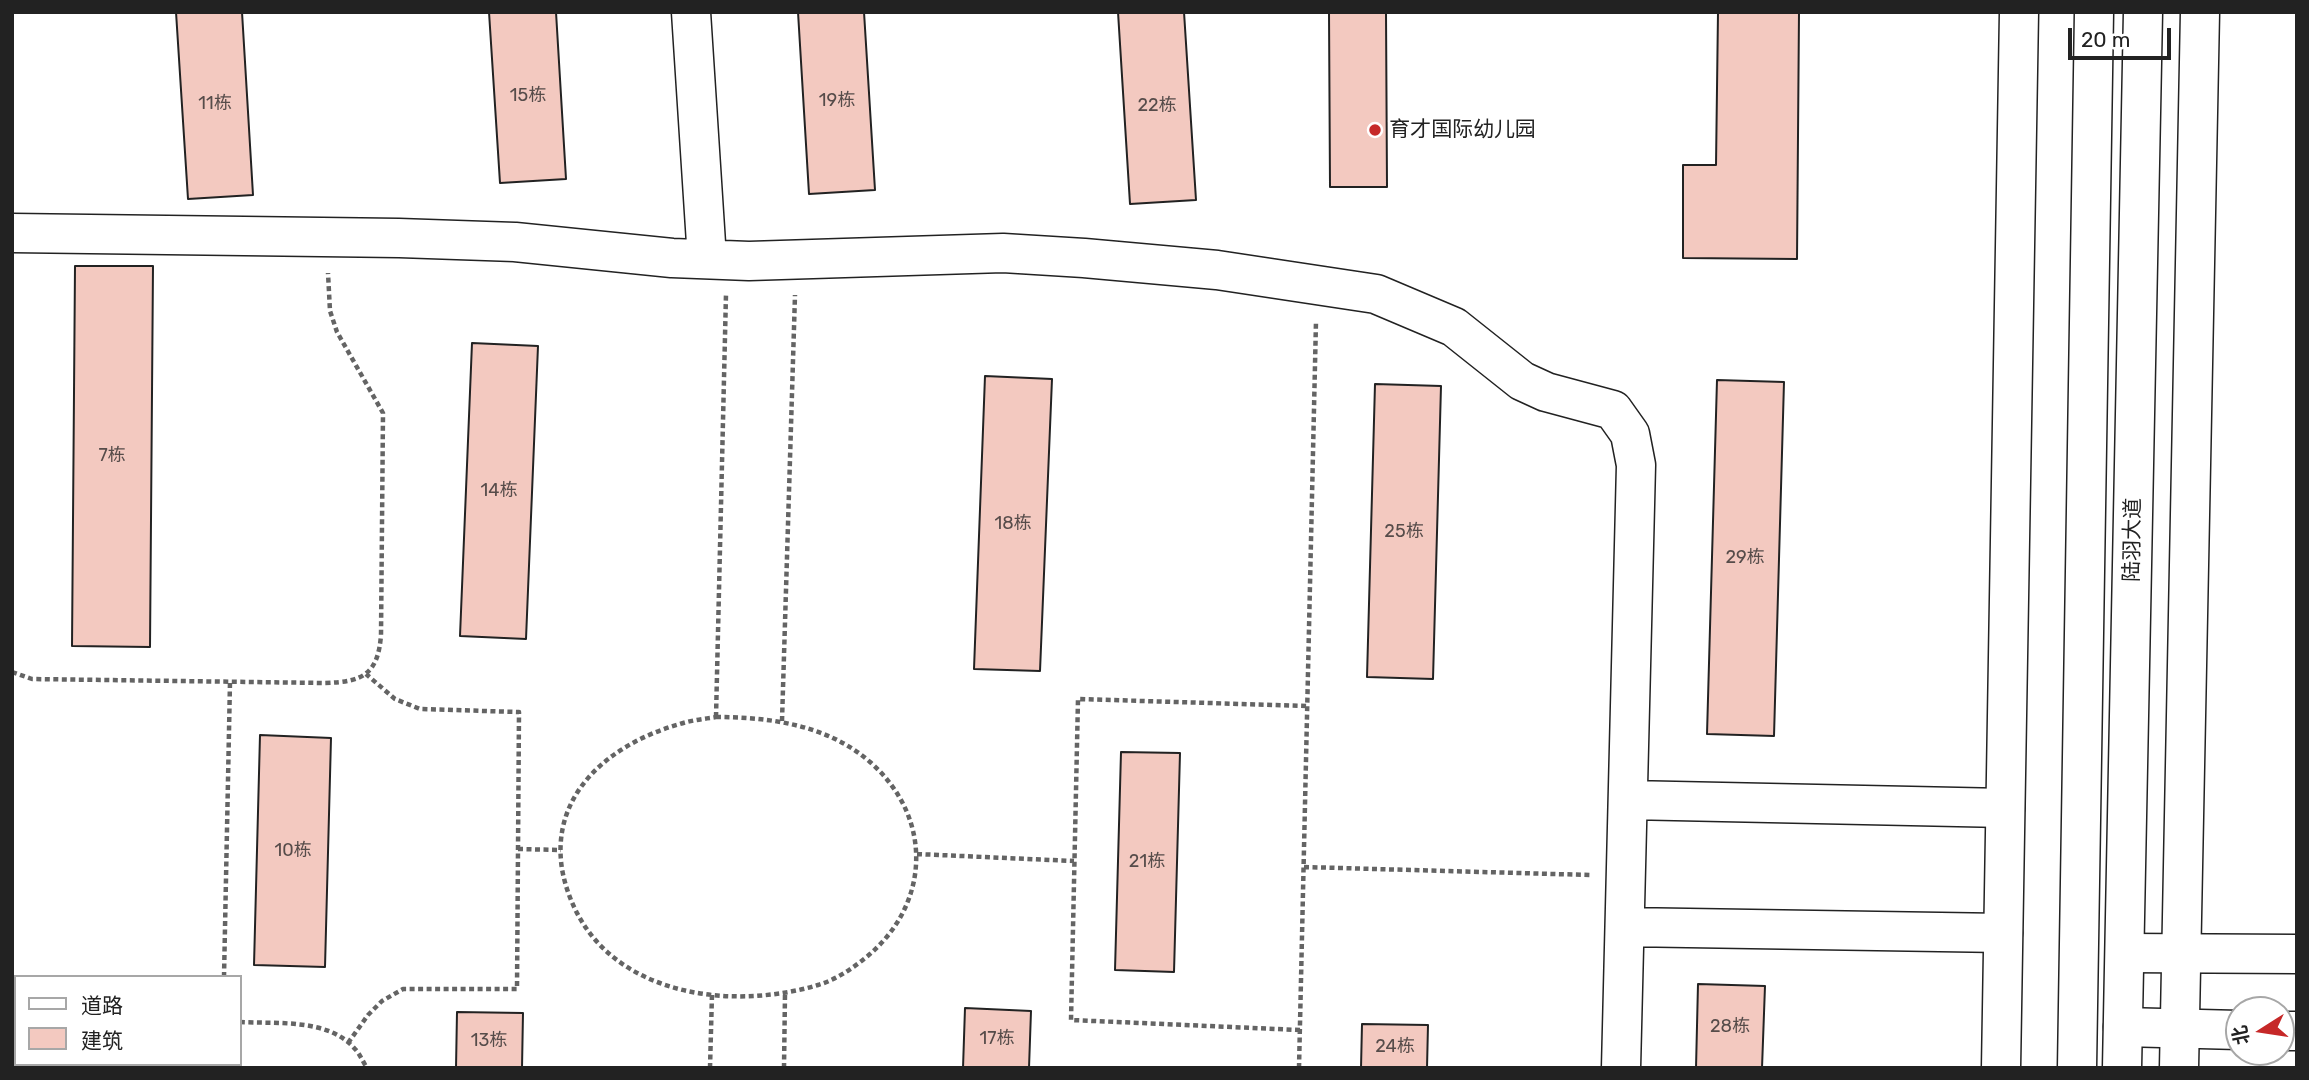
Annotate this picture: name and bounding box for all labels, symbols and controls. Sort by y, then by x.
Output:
scale bar [2071,14,2174,58]
text: 20 m [2081,27,2130,52]
house number: 15栋 [510,85,546,107]
house number: 19栋 [819,90,855,112]
house number: 11栋 [198,93,232,115]
house number: 22栋 [1137,95,1177,117]
place label: 育才国际幼儿园 [1389,117,1536,143]
marker: 育才国际幼儿园 [1367,122,1383,138]
house number: 7栋 [98,445,126,467]
house number: 14栋 [481,480,517,502]
street label: 陆羽大道 [2120,498,2146,582]
house number: 18栋 [994,513,1032,535]
house number: 25栋 [1384,521,1424,543]
house number: 29栋 [1725,547,1765,569]
house number: 10栋 [274,840,312,862]
house number: 21栋 [1129,851,1165,873]
legend [14,975,242,1066]
text: 道路 [81,993,123,1018]
north arrow [2225,996,2295,1066]
house number: 28栋 [1710,1016,1750,1038]
text: 北 [2228,1023,2254,1047]
text: 建筑 [81,1028,123,1053]
house number: 17栋 [980,1028,1014,1050]
house number: 13栋 [471,1030,507,1052]
house number: 24栋 [1375,1036,1415,1058]

